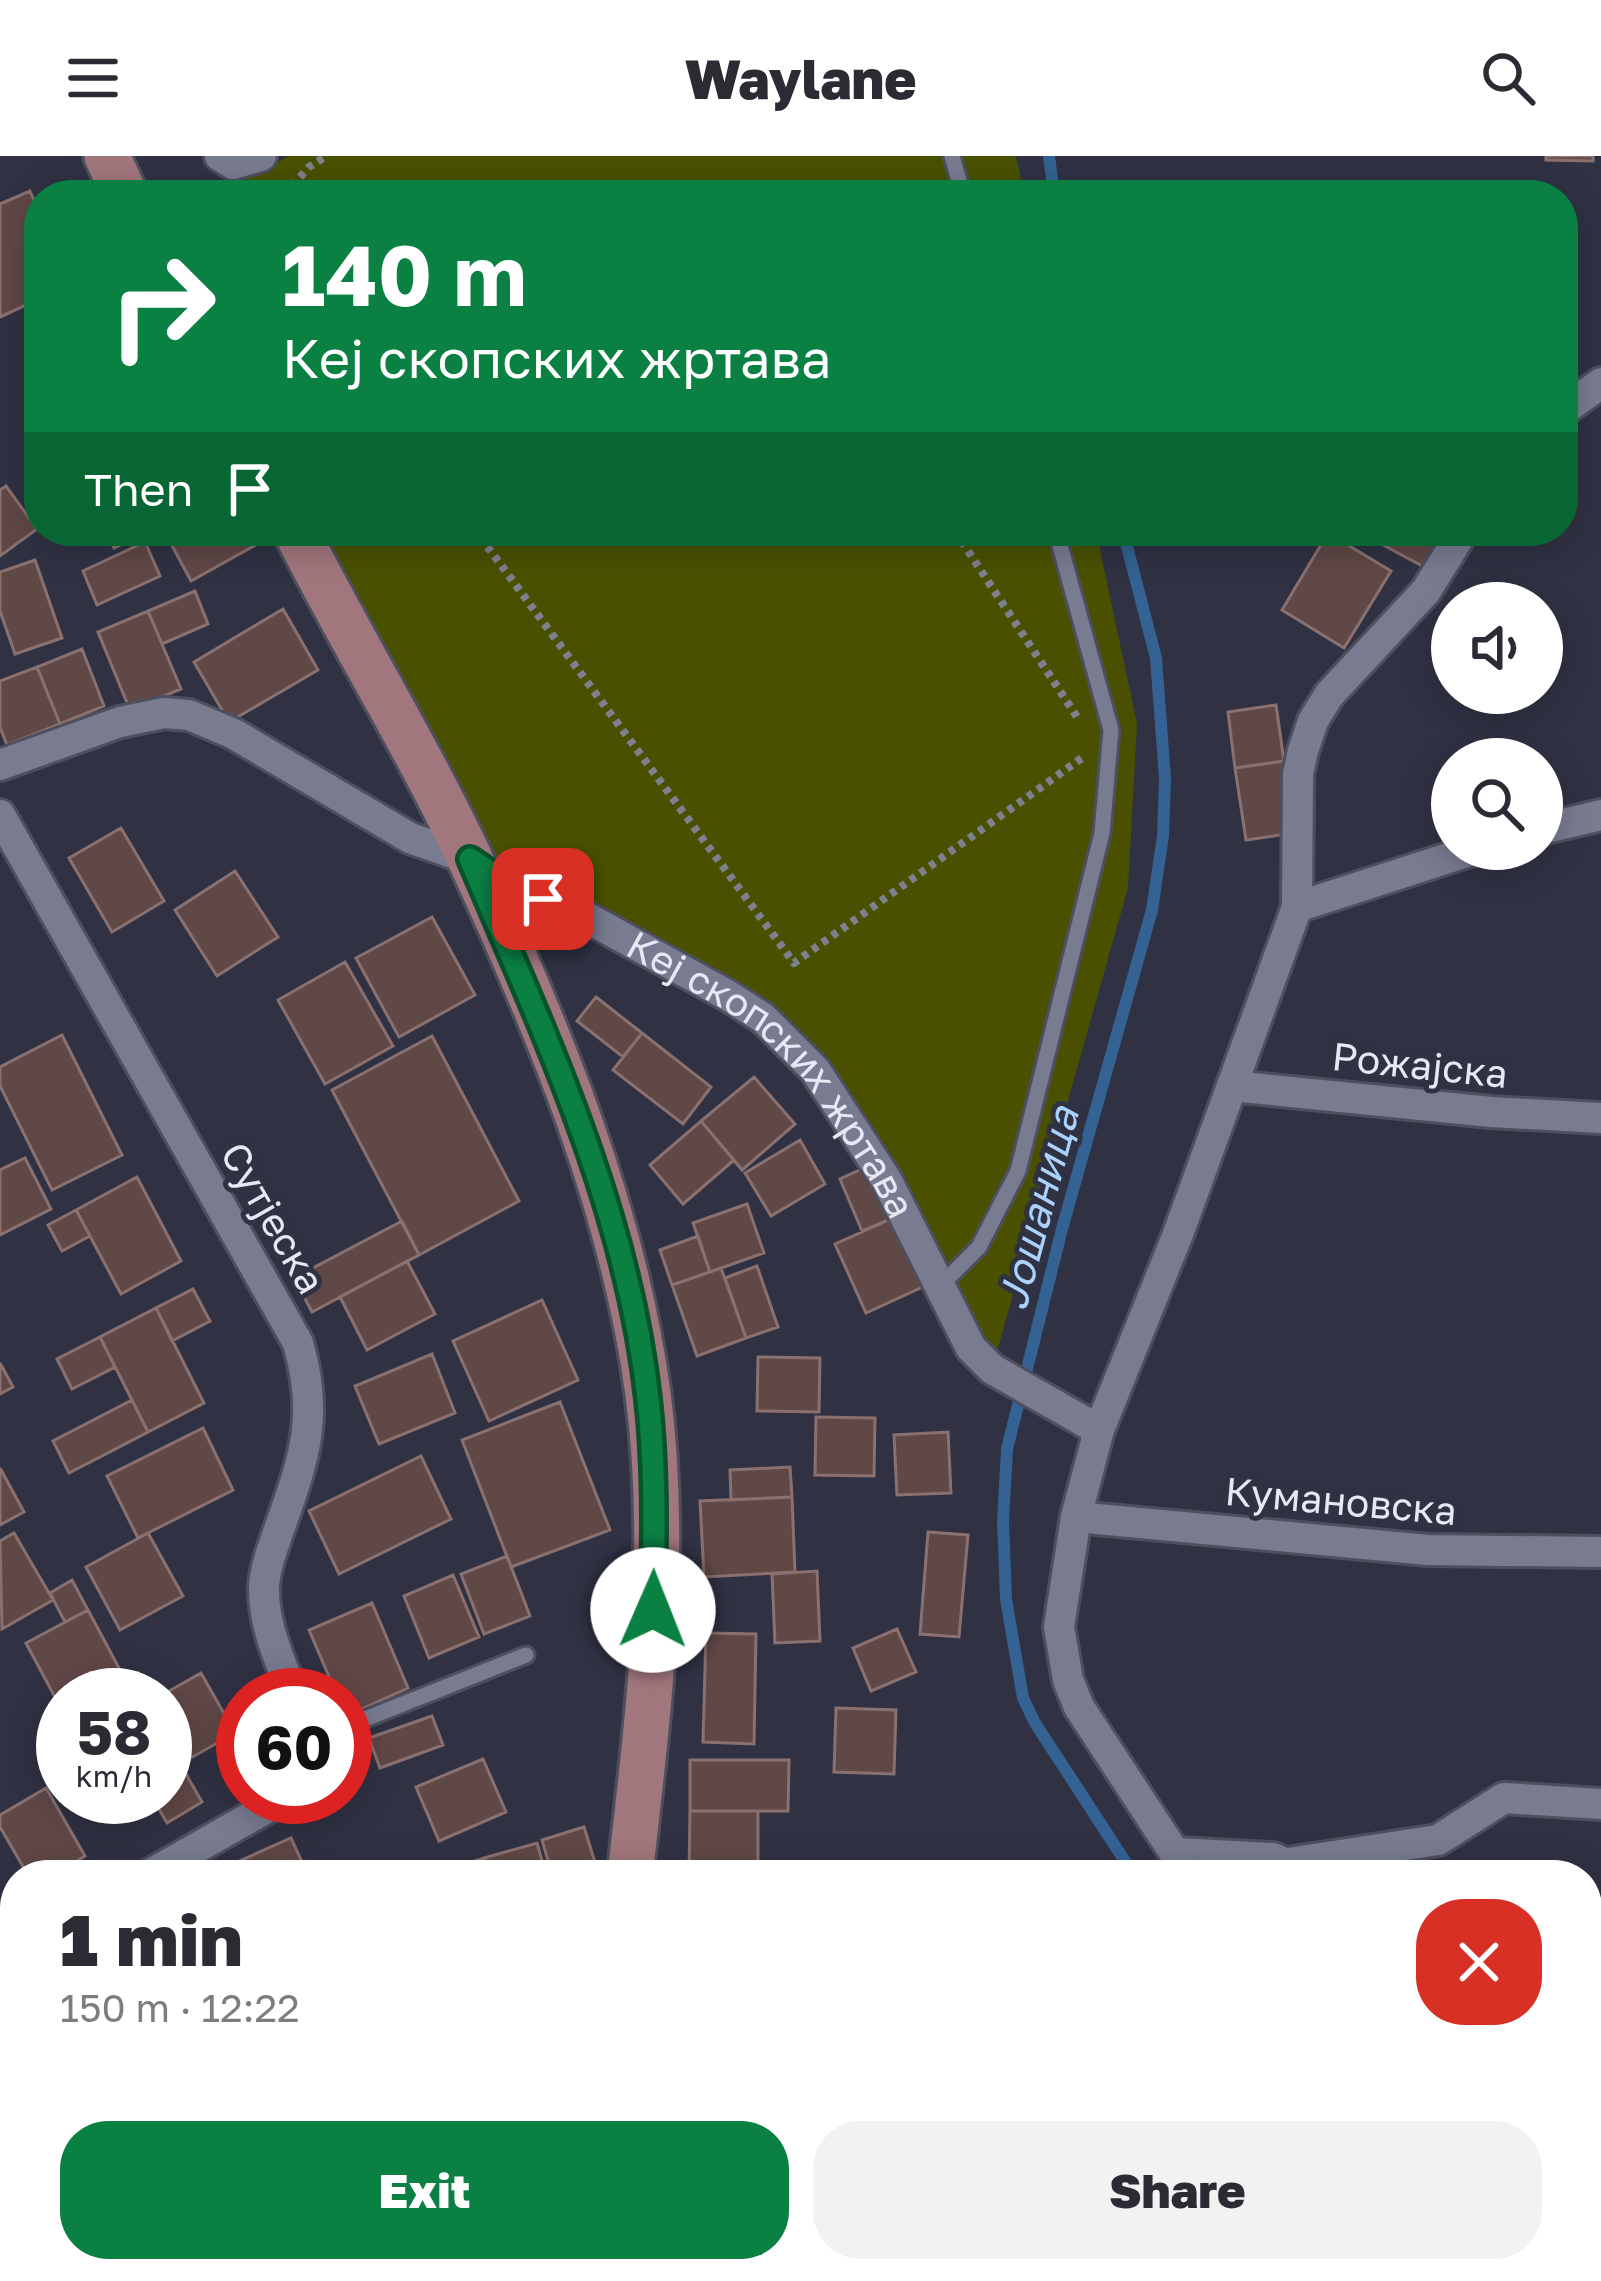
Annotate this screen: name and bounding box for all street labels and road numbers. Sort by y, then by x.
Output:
street label: Кеј скопских жртава [619,921,926,1225]
street label: Рожајска [1330,1032,1510,1097]
street label: Сутјеска [211,1134,335,1302]
street label: Кумановска [1223,1467,1459,1534]

